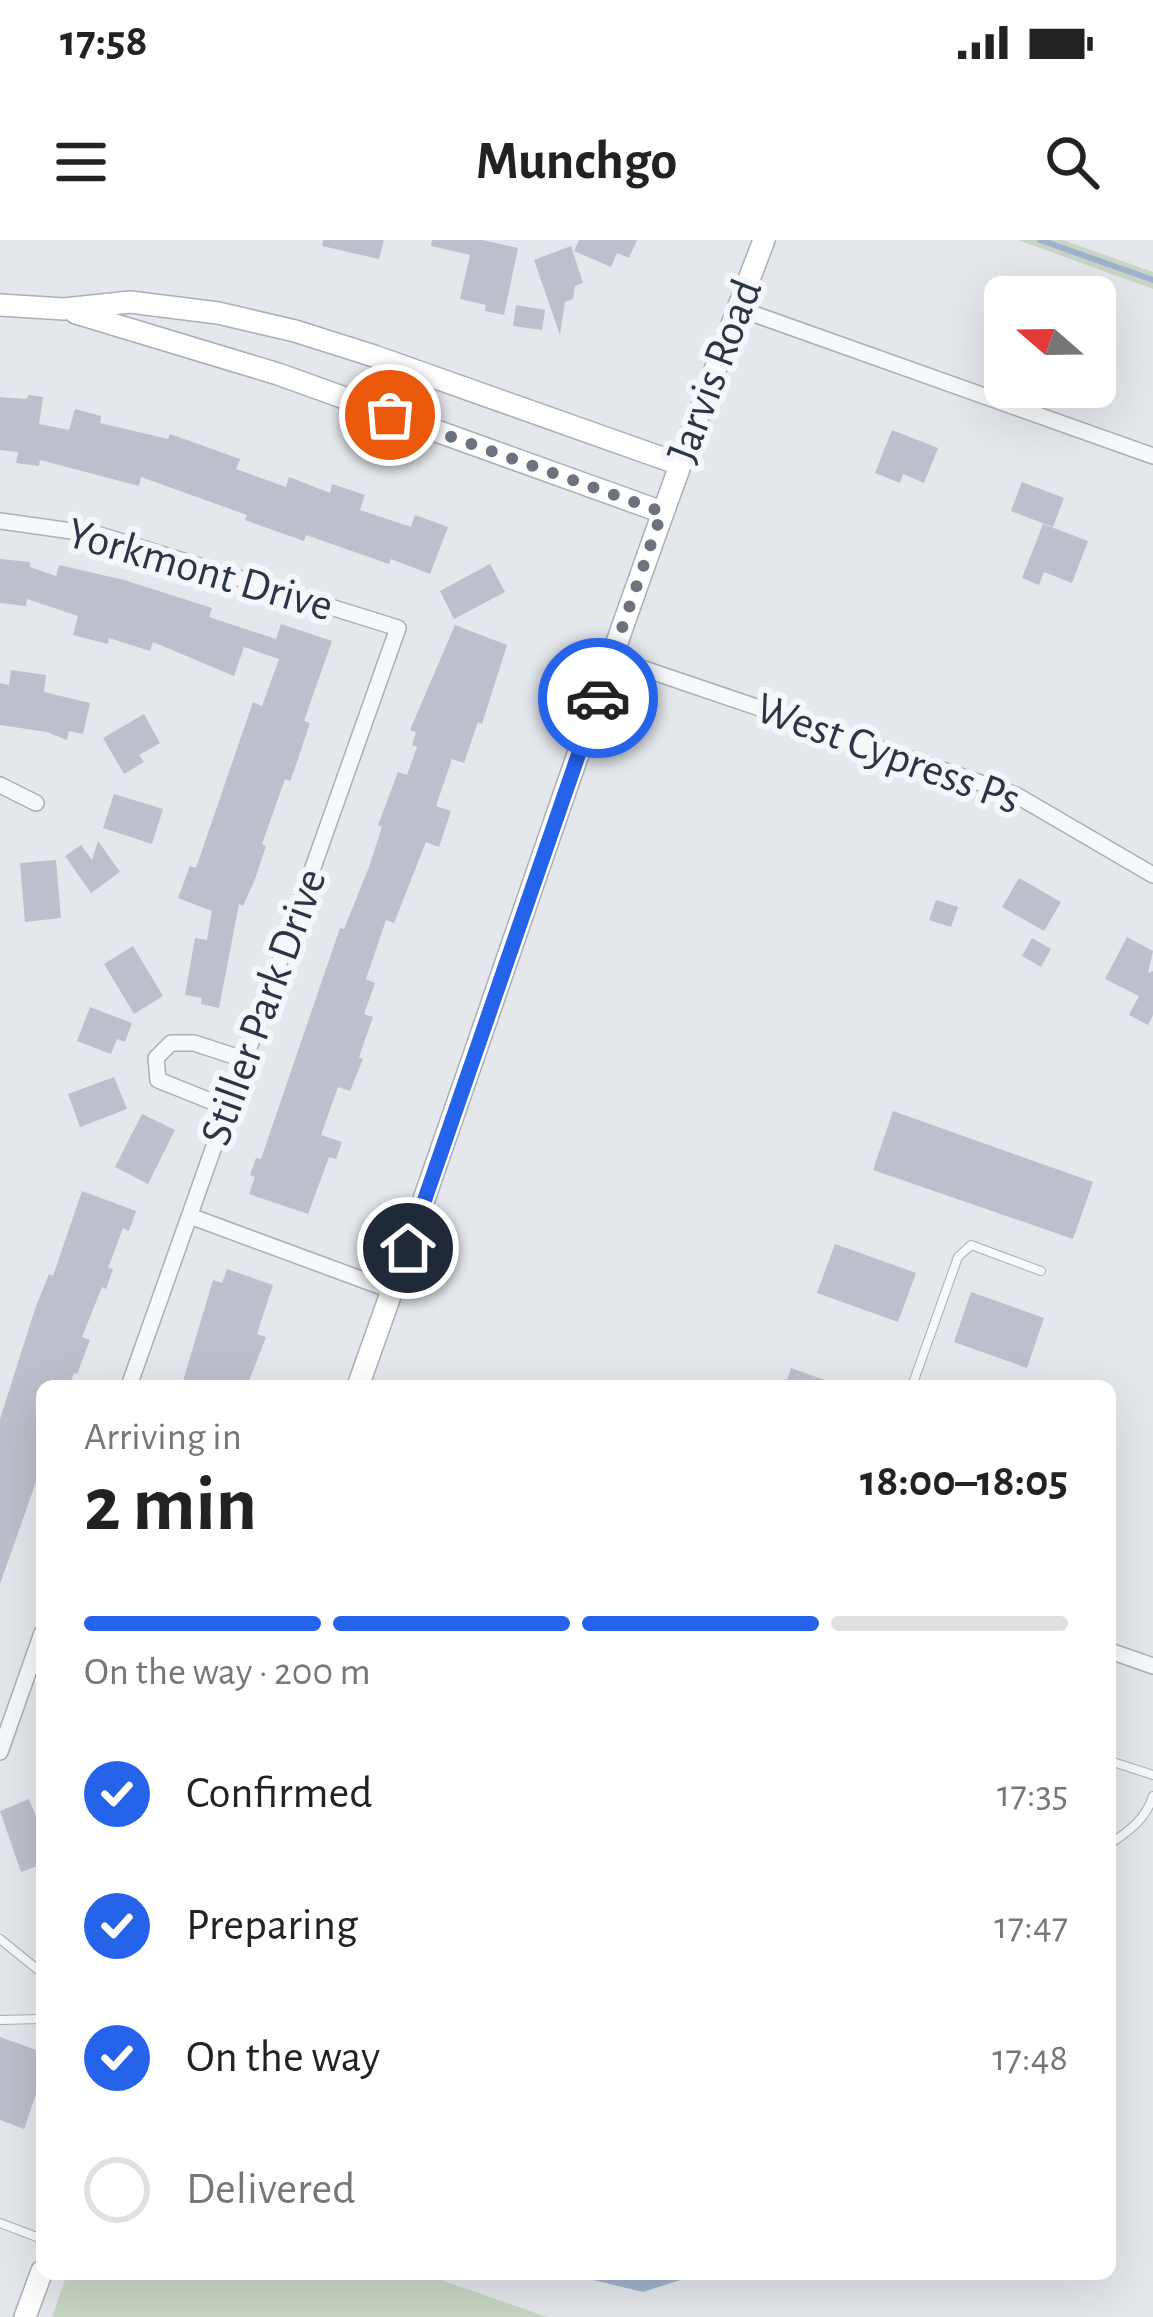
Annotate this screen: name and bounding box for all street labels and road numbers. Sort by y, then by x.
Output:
street label: Jarvis Road [660,273,770,469]
street label: Yorkmont Drive [62,511,338,629]
street label: West Cypress Ps [750,685,1026,823]
street label: Stiller Park Drive [193,863,335,1151]

